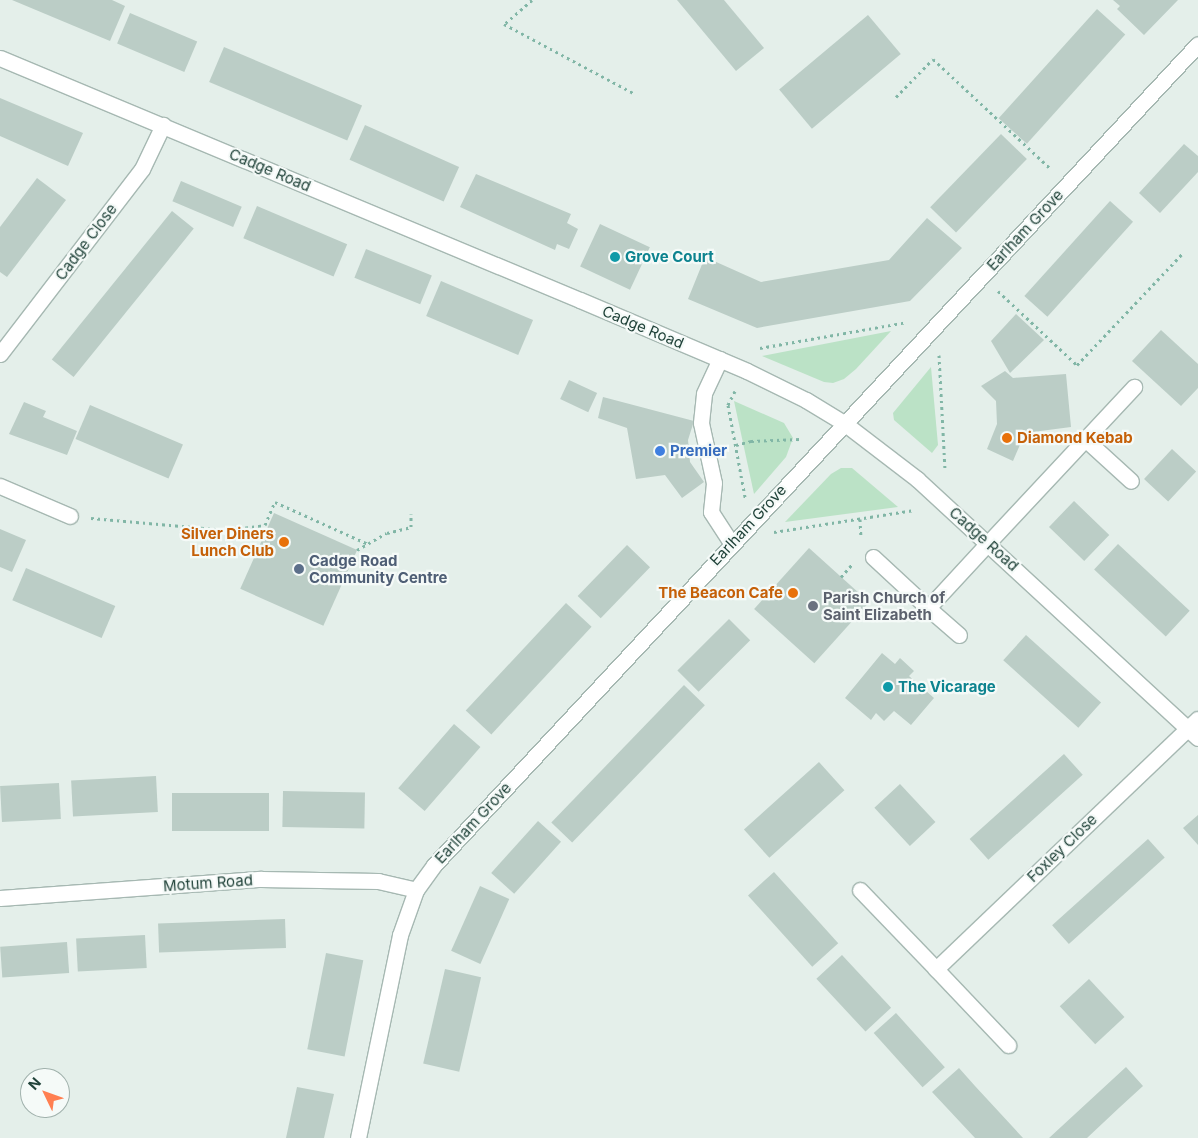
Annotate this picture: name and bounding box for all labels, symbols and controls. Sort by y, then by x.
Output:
street label: Cadge Road [226,145,314,195]
street label: Earlham Grove [983,186,1067,274]
street label: Cadge Close [51,200,121,284]
place label: Grove Court [625,248,714,266]
marker: Grove Court [609,251,621,263]
street label: Cadge Road [599,302,687,352]
place label: Diamond Kebab [1017,429,1133,447]
marker: Diamond Kebab [1001,432,1013,444]
place label: Premier [670,442,727,460]
marker: Premier [654,445,666,457]
street label: Earlham Grove [706,481,790,569]
street label: Cadge Road [946,503,1022,575]
place label: Silver Diners Lunch Club [181,524,274,559]
marker: Silver Diners Lunch Club [278,536,290,548]
place label: Cadge Road Community Centre [309,551,447,586]
marker: Cadge Road Community Centre [293,563,305,575]
place label: The Beacon Cafe [658,584,783,602]
marker: The Beacon Cafe [787,587,799,599]
place label: Parish Church of Saint Elizabeth [823,588,945,623]
marker: Parish Church of Saint Elizabeth [807,600,819,612]
place label: The Vicarage [898,678,996,696]
marker: The Vicarage [882,681,894,693]
street label: Earlham Grove [431,779,515,867]
street label: Foxley Close [1023,810,1101,886]
street label: Motum Road [163,871,253,895]
north arrow [20,1068,70,1118]
text: N [24,1074,44,1093]

